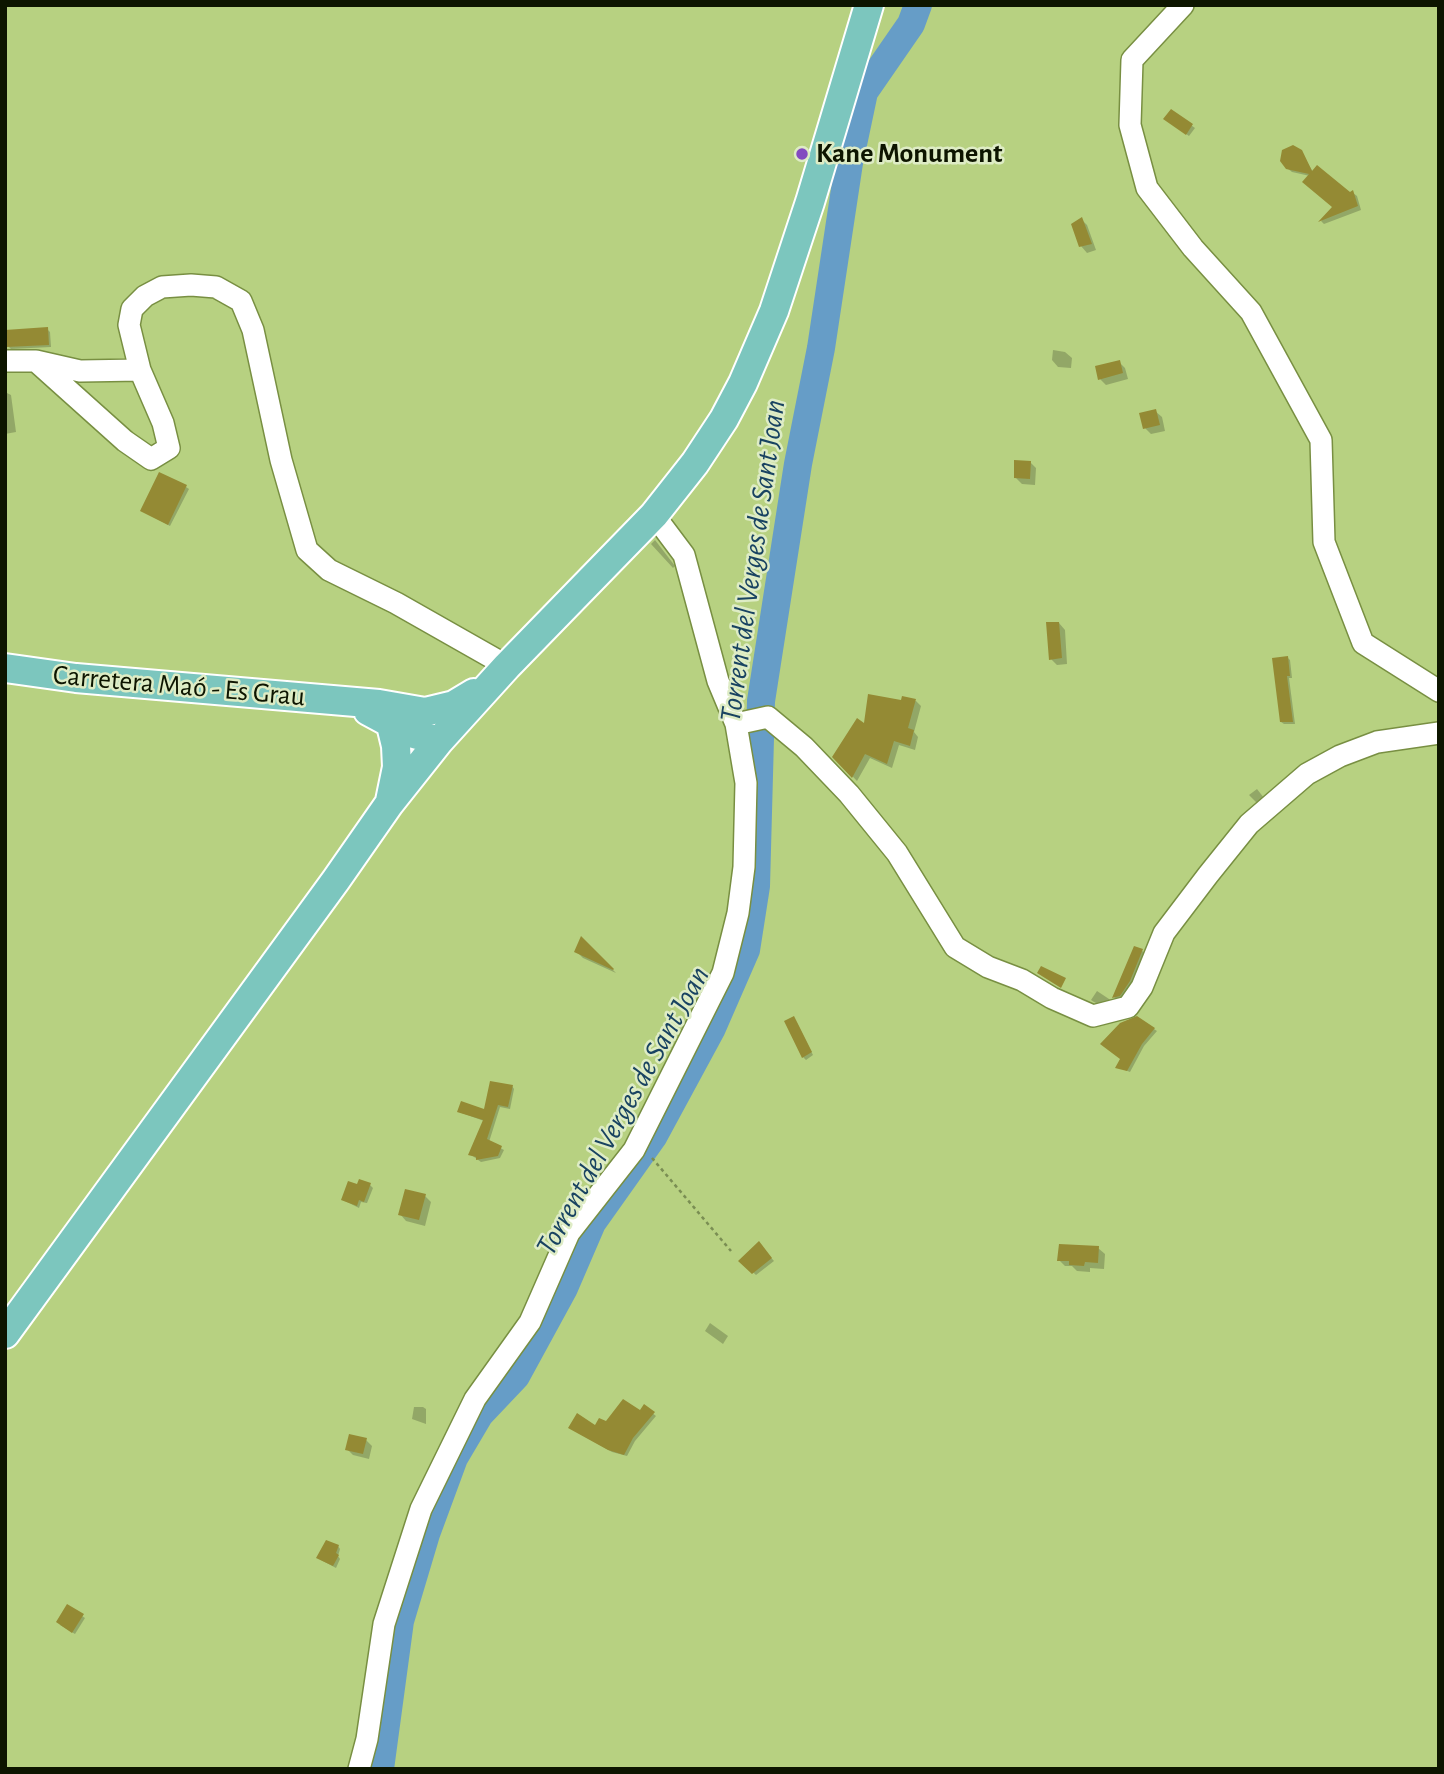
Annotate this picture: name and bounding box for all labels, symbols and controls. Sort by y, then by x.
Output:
place label: Kane Monument [816,137,1003,171]
marker: Kane Monument [794,146,810,162]
water label: Torrent del Verges de Sant Joan [713,397,793,725]
street label: Carretera Maó - Es Grau [52,658,306,714]
water label: Torrent del Verges de Sant Joan [528,960,718,1262]

